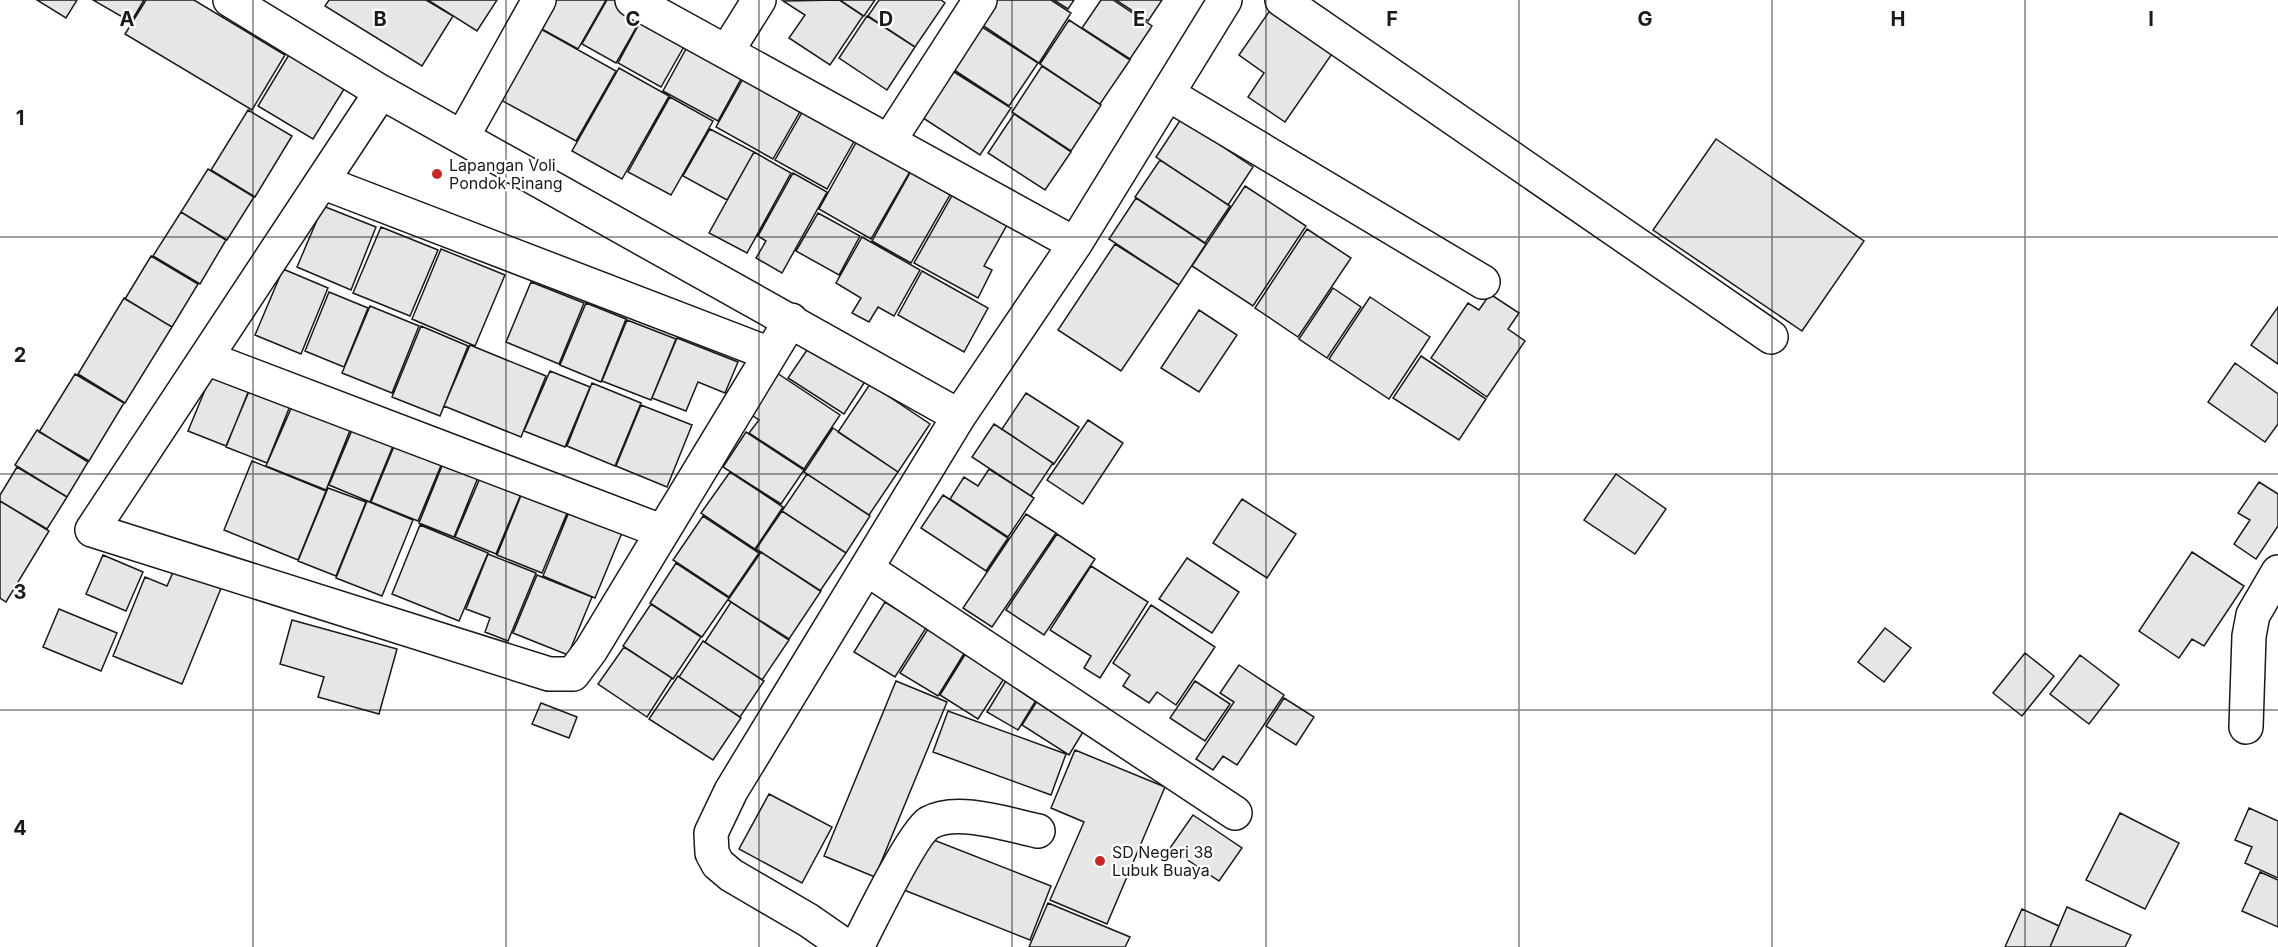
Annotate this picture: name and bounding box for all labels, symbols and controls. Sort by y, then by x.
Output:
text: A [120,7,135,31]
text: B [373,7,387,31]
text: C [626,7,640,31]
text: D [879,7,893,31]
text: E [1133,7,1145,31]
text: F [1386,7,1398,31]
text: G [1637,7,1653,31]
text: H [1891,7,1905,31]
text: I [2148,7,2154,31]
text: 1 [16,106,24,130]
place label: Lapangan Voli Pondok Pinang [449,155,563,193]
marker: Lapangan Voli Pondok Pinang [430,167,444,181]
text: 2 [14,343,26,367]
text: 3 [14,580,26,604]
text: 4 [13,816,27,840]
place label: SD Negeri 38 Lubuk Buaya [1112,842,1213,880]
marker: SD Negeri 38 Lubuk Buaya [1093,854,1107,868]

